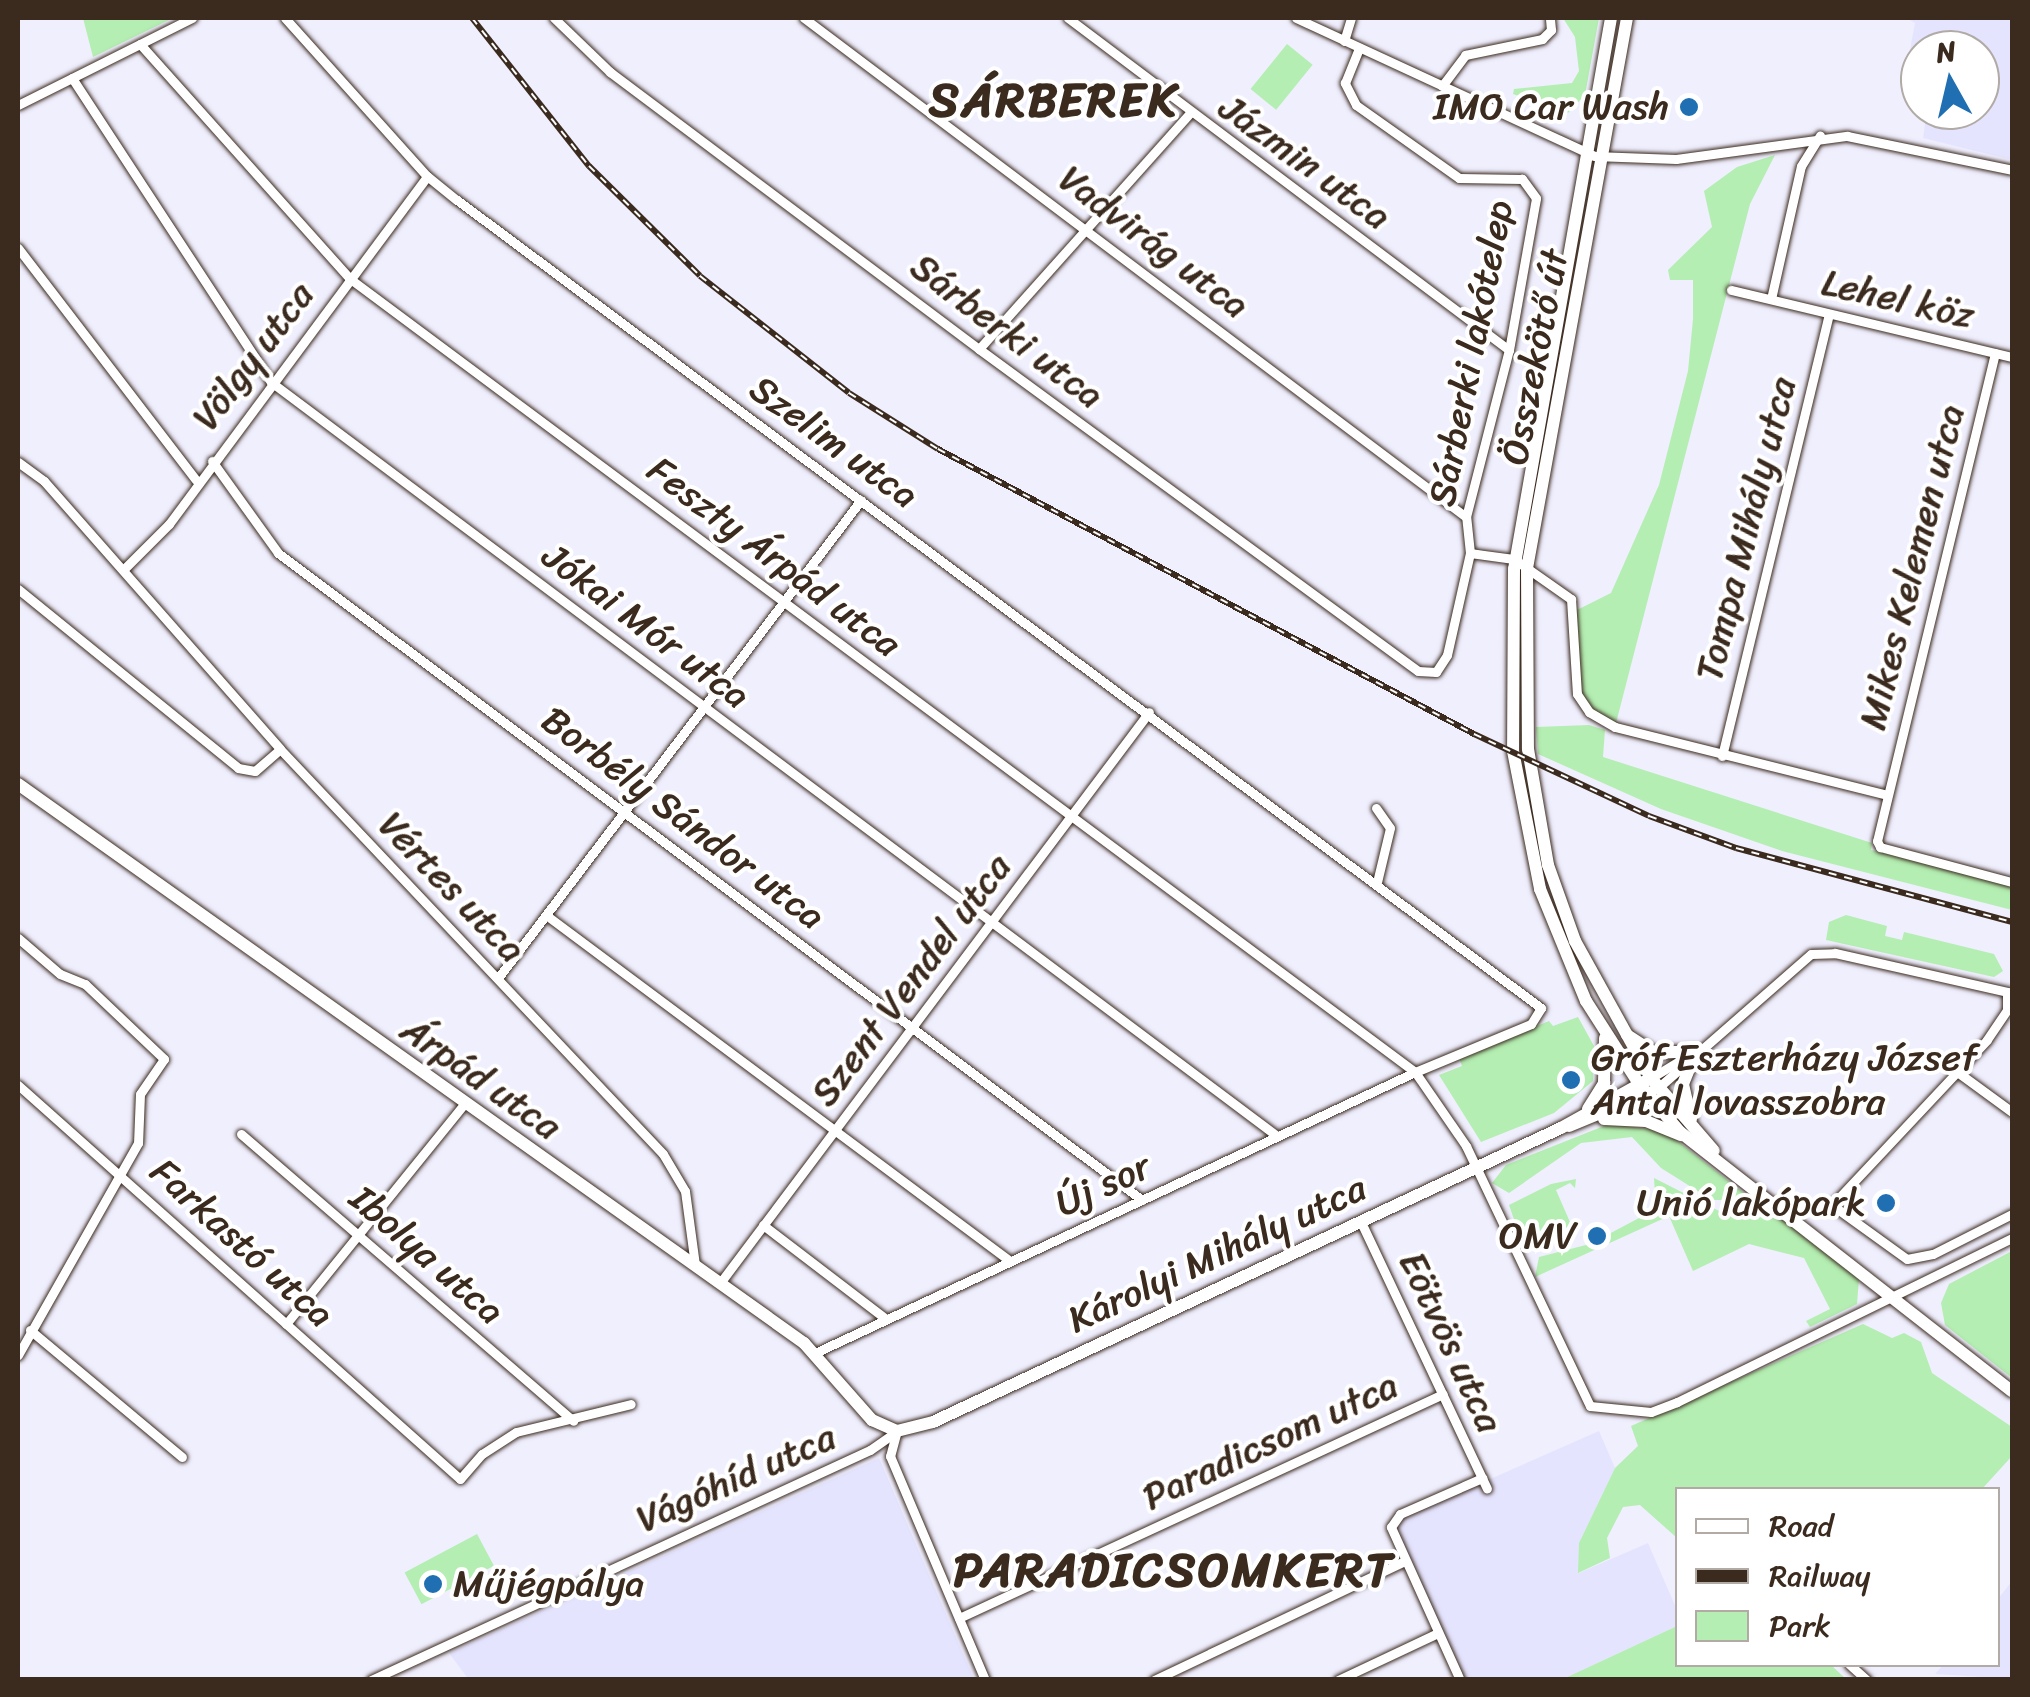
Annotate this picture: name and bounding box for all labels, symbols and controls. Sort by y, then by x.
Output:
text: N [1933,26,1959,77]
north arrow [1900,30,2000,130]
district label: SÁRBEREK [927,71,1181,129]
place label: IMO Car Wash [1434,84,1669,130]
street label: Jázmin utca [1211,85,1399,239]
marker: IMO Car Wash [1678,96,1700,118]
street label: Vadvirág utca [1050,156,1258,328]
street label: Sárberki lakótelep [1419,198,1523,508]
street label: Sárberki utca [902,244,1112,418]
street label: Összekötő út [1492,245,1578,469]
street label: Lehel köz [1817,259,1979,339]
street label: Völgy utca [183,273,323,439]
street label: Szelim utca [741,366,927,518]
street label: Tompa Mihály utca [1686,373,1806,685]
street label: Mikes Kelemen utca [1849,399,1975,735]
street label: Feszty Árpád utca [638,447,910,667]
street label: Jókai Mór utca [533,533,759,719]
street label: Borbély Sándor utca [533,697,833,939]
street label: Vértes utca [369,802,535,972]
street label: Szent Vendel utca [802,846,1020,1114]
street label: Árpád utca [392,1006,570,1150]
place label: Gróf Eszterházy József Antal lovasszobra [1591,1035,1978,1124]
marker: Gróf Eszterházy József Antal lovasszobra [1560,1069,1582,1091]
street label: Új sor [1048,1143,1158,1227]
street label: Farkastó utca [141,1149,343,1337]
street label: Károlyi Mihály utca [1061,1165,1373,1343]
street label: Ibolya utca [341,1176,513,1334]
place label: Unió lakópark [1636,1180,1866,1226]
marker: Unió lakópark [1875,1192,1897,1214]
place label: OMV [1499,1213,1577,1259]
marker: OMV [1586,1225,1608,1247]
street label: Eötvös utca [1389,1244,1513,1440]
street label: Paradicsom utca [1135,1362,1405,1520]
street label: Vágóhíd utca [630,1414,842,1542]
legend [1675,1487,2000,1667]
text: Road [1769,1499,1833,1553]
district label: PARADICSOMKERT [957,1541,1391,1599]
text: Railway [1769,1549,1870,1603]
place label: Műjégpálya [453,1561,644,1607]
marker: Műjégpálya [422,1573,444,1595]
text: Park [1769,1599,1831,1653]

